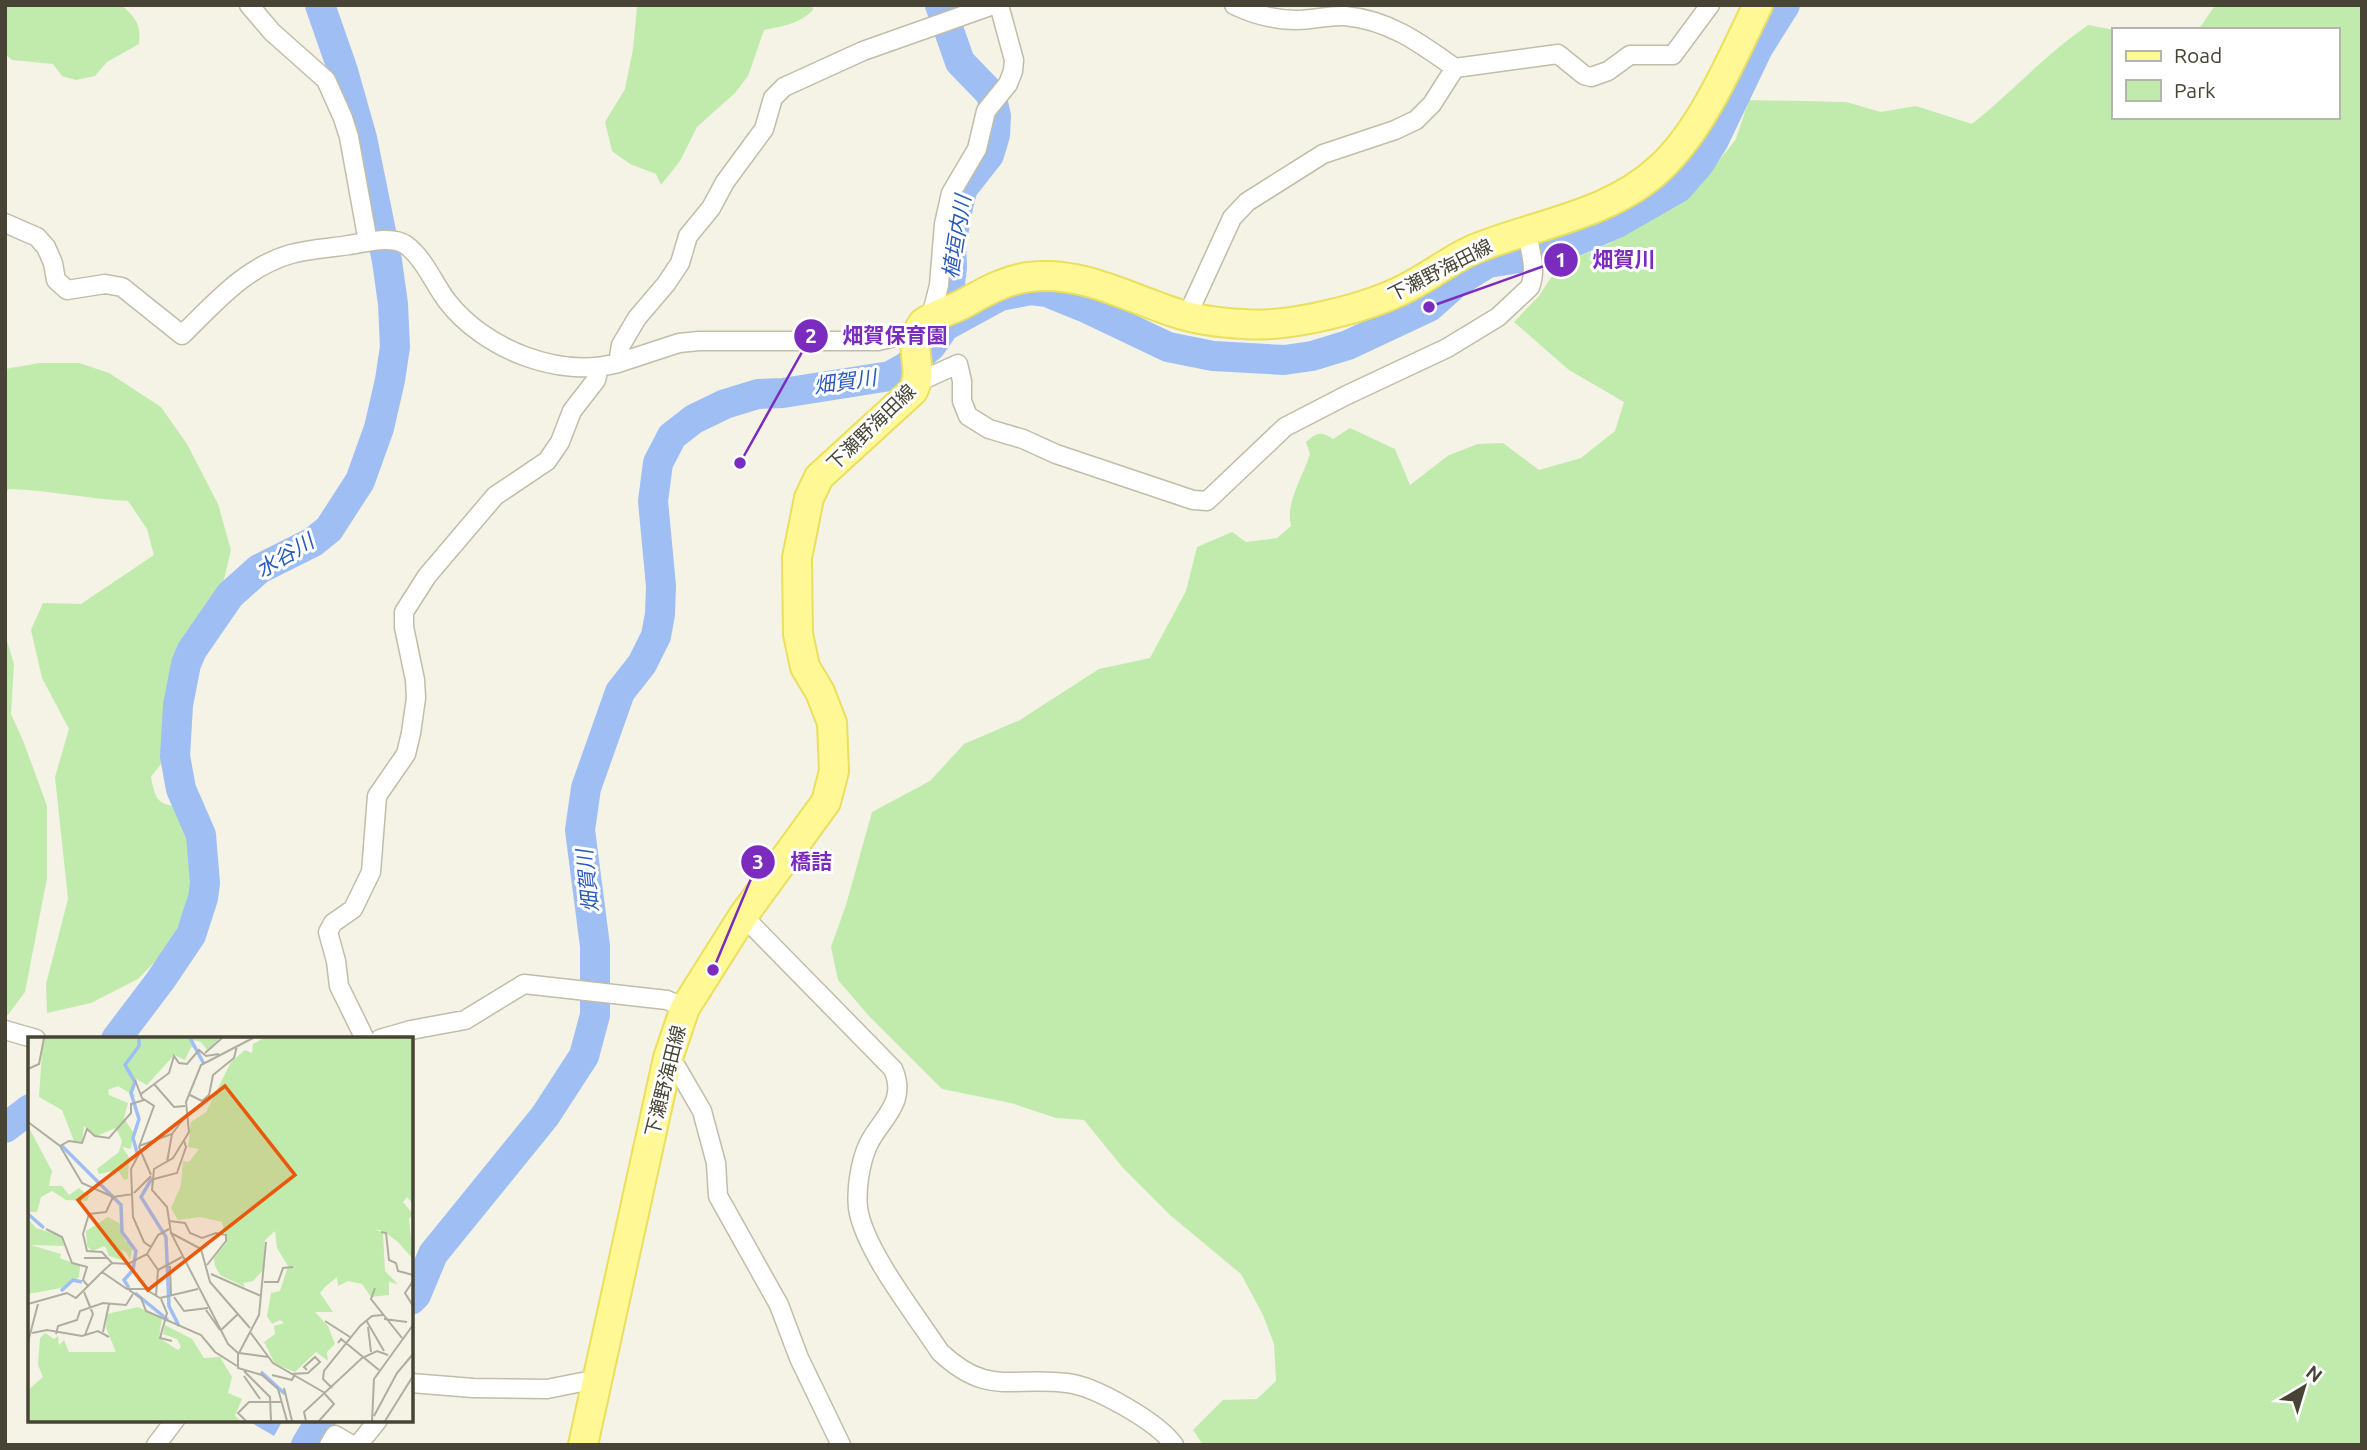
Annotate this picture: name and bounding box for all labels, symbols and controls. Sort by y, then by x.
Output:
legend [2112,28,2339,119]
text: Road [2174,43,2222,67]
text: Park [2174,78,2216,102]
water label: 植垣内川 [938,192,975,280]
street label: 下瀬野海田線 [1384,234,1496,306]
callout: 畑賀川 [1543,239,1669,281]
text: 1 [1555,247,1567,271]
text: 畑賀川 [1593,247,1656,271]
callout: 畑賀保育園 [793,315,961,357]
text: 2 [805,323,817,347]
text: 畑賀保育園 [843,323,948,347]
water label: 畑賀川 [812,364,880,397]
street label: 下瀬野海田線 [822,379,920,475]
water label: 水谷川 [251,528,319,582]
callout: 橋詰 [741,841,846,883]
water label: 畑賀川 [572,847,602,914]
text: 3 [752,849,764,873]
text: 橋詰 [790,849,832,873]
street label: 下瀬野海田線 [641,1023,689,1139]
inset map [28,1037,413,1422]
north arrow [2269,1352,2339,1422]
text: N [2302,1361,2327,1387]

